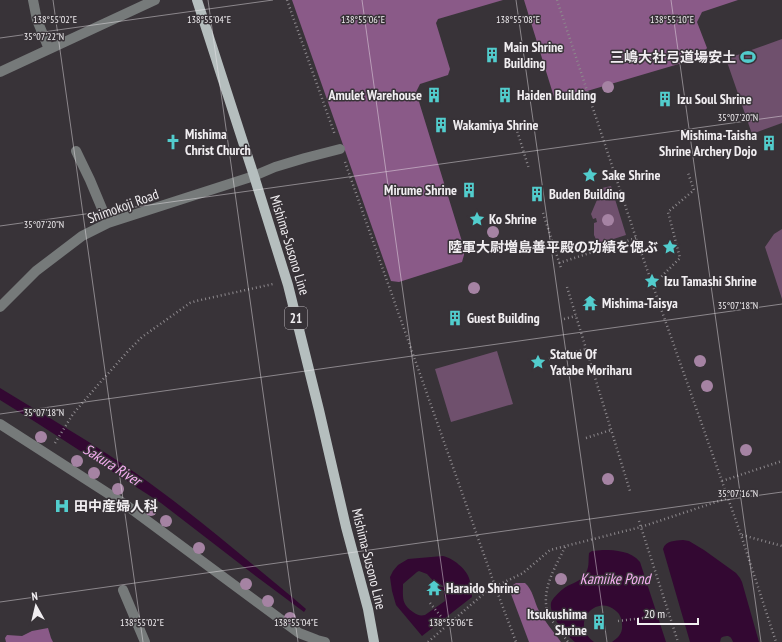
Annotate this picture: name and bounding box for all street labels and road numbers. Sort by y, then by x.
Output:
street label: Shimokoji Road [85,185,161,227]
street label: Mishima-Susono Line [266,193,314,297]
road number: 21 [285,307,307,329]
street label: Mishima-Susono Line [348,507,390,612]

